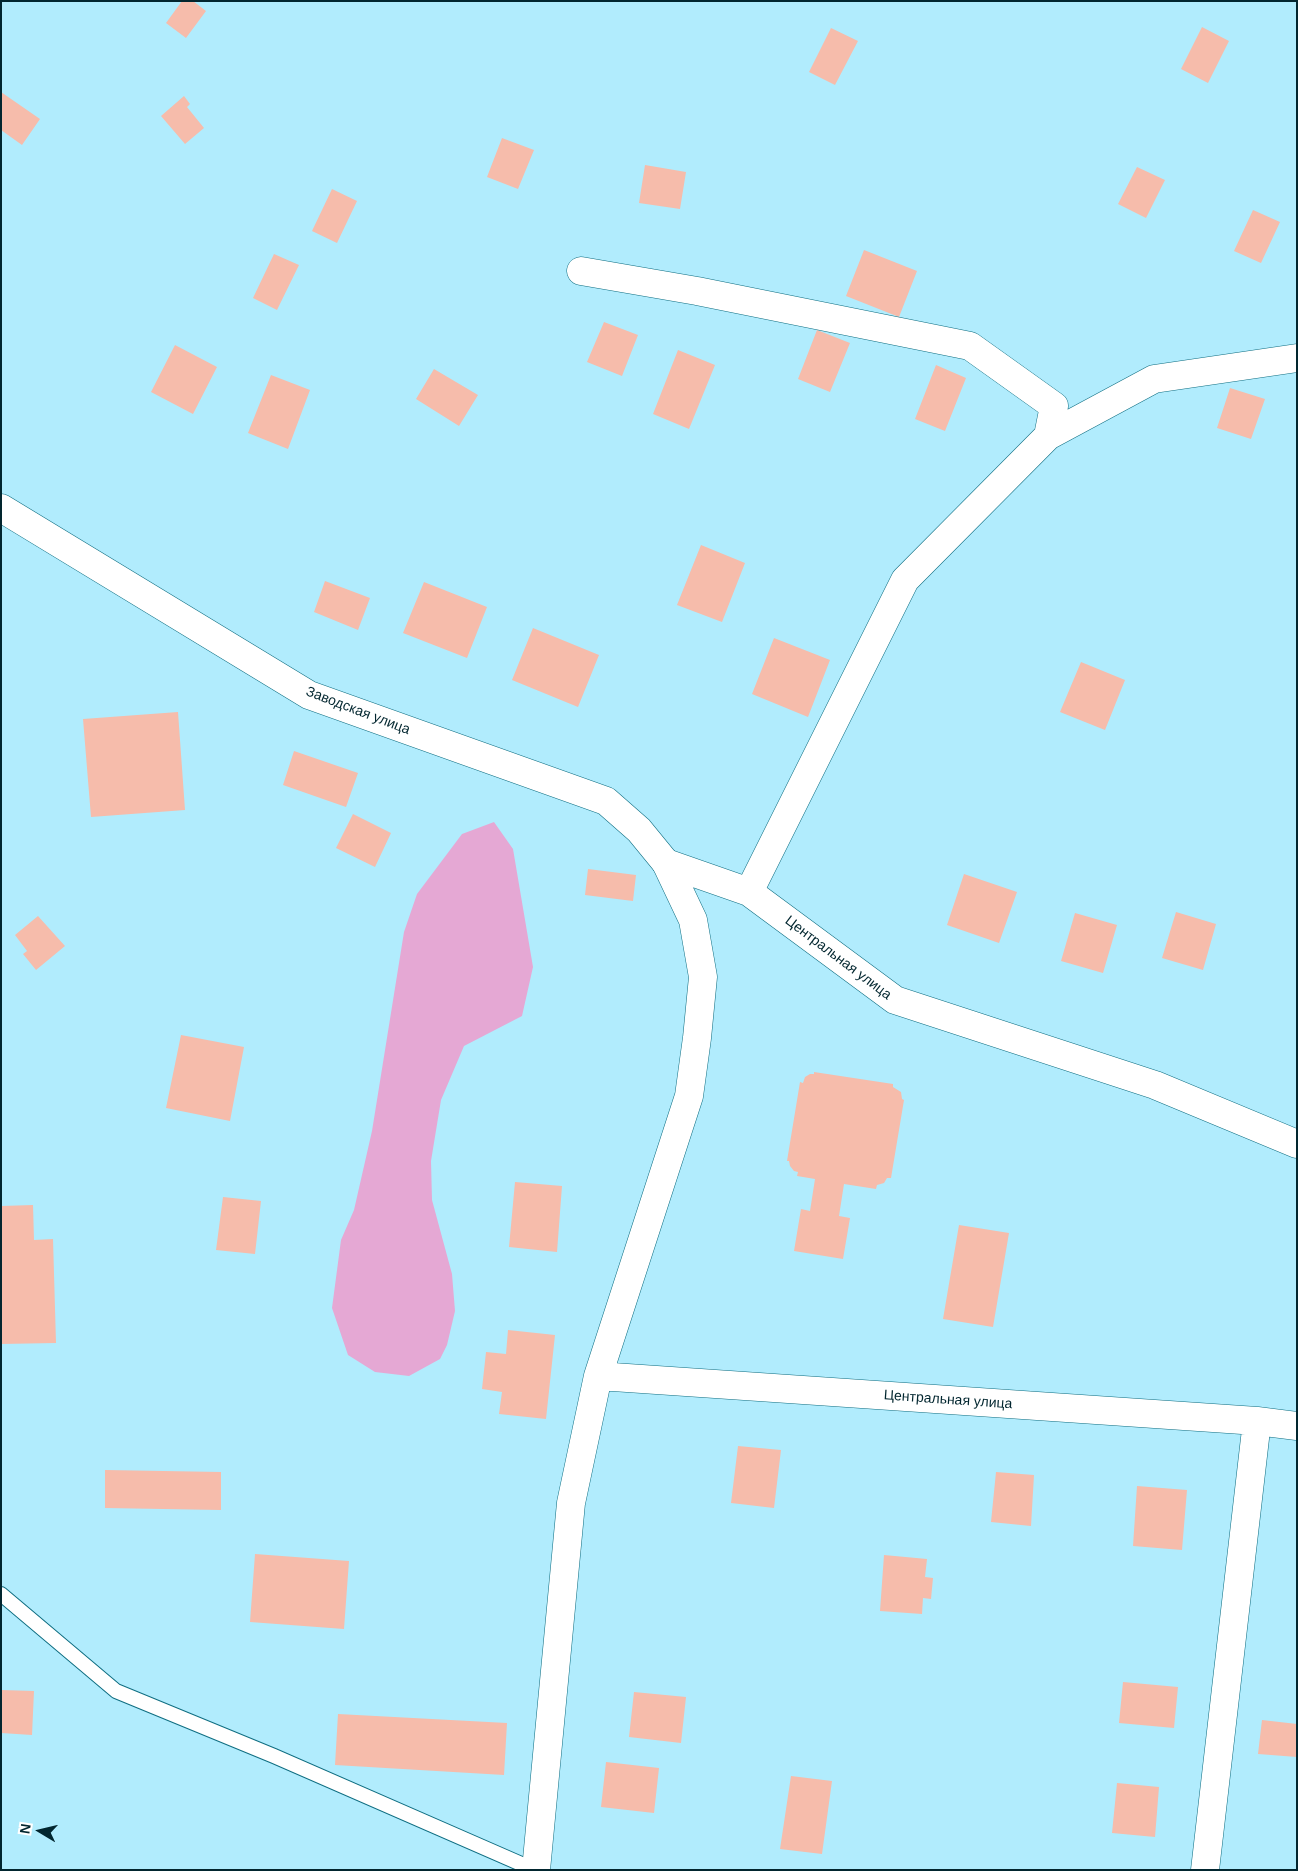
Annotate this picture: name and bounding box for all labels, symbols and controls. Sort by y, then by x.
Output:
street label: Заводская улица [303,683,413,739]
street label: Центральная улица [782,913,894,1003]
street label: Центральная улица [883,1387,1013,1413]
north arrow [15,1806,65,1856]
text: N [16,1822,34,1835]

